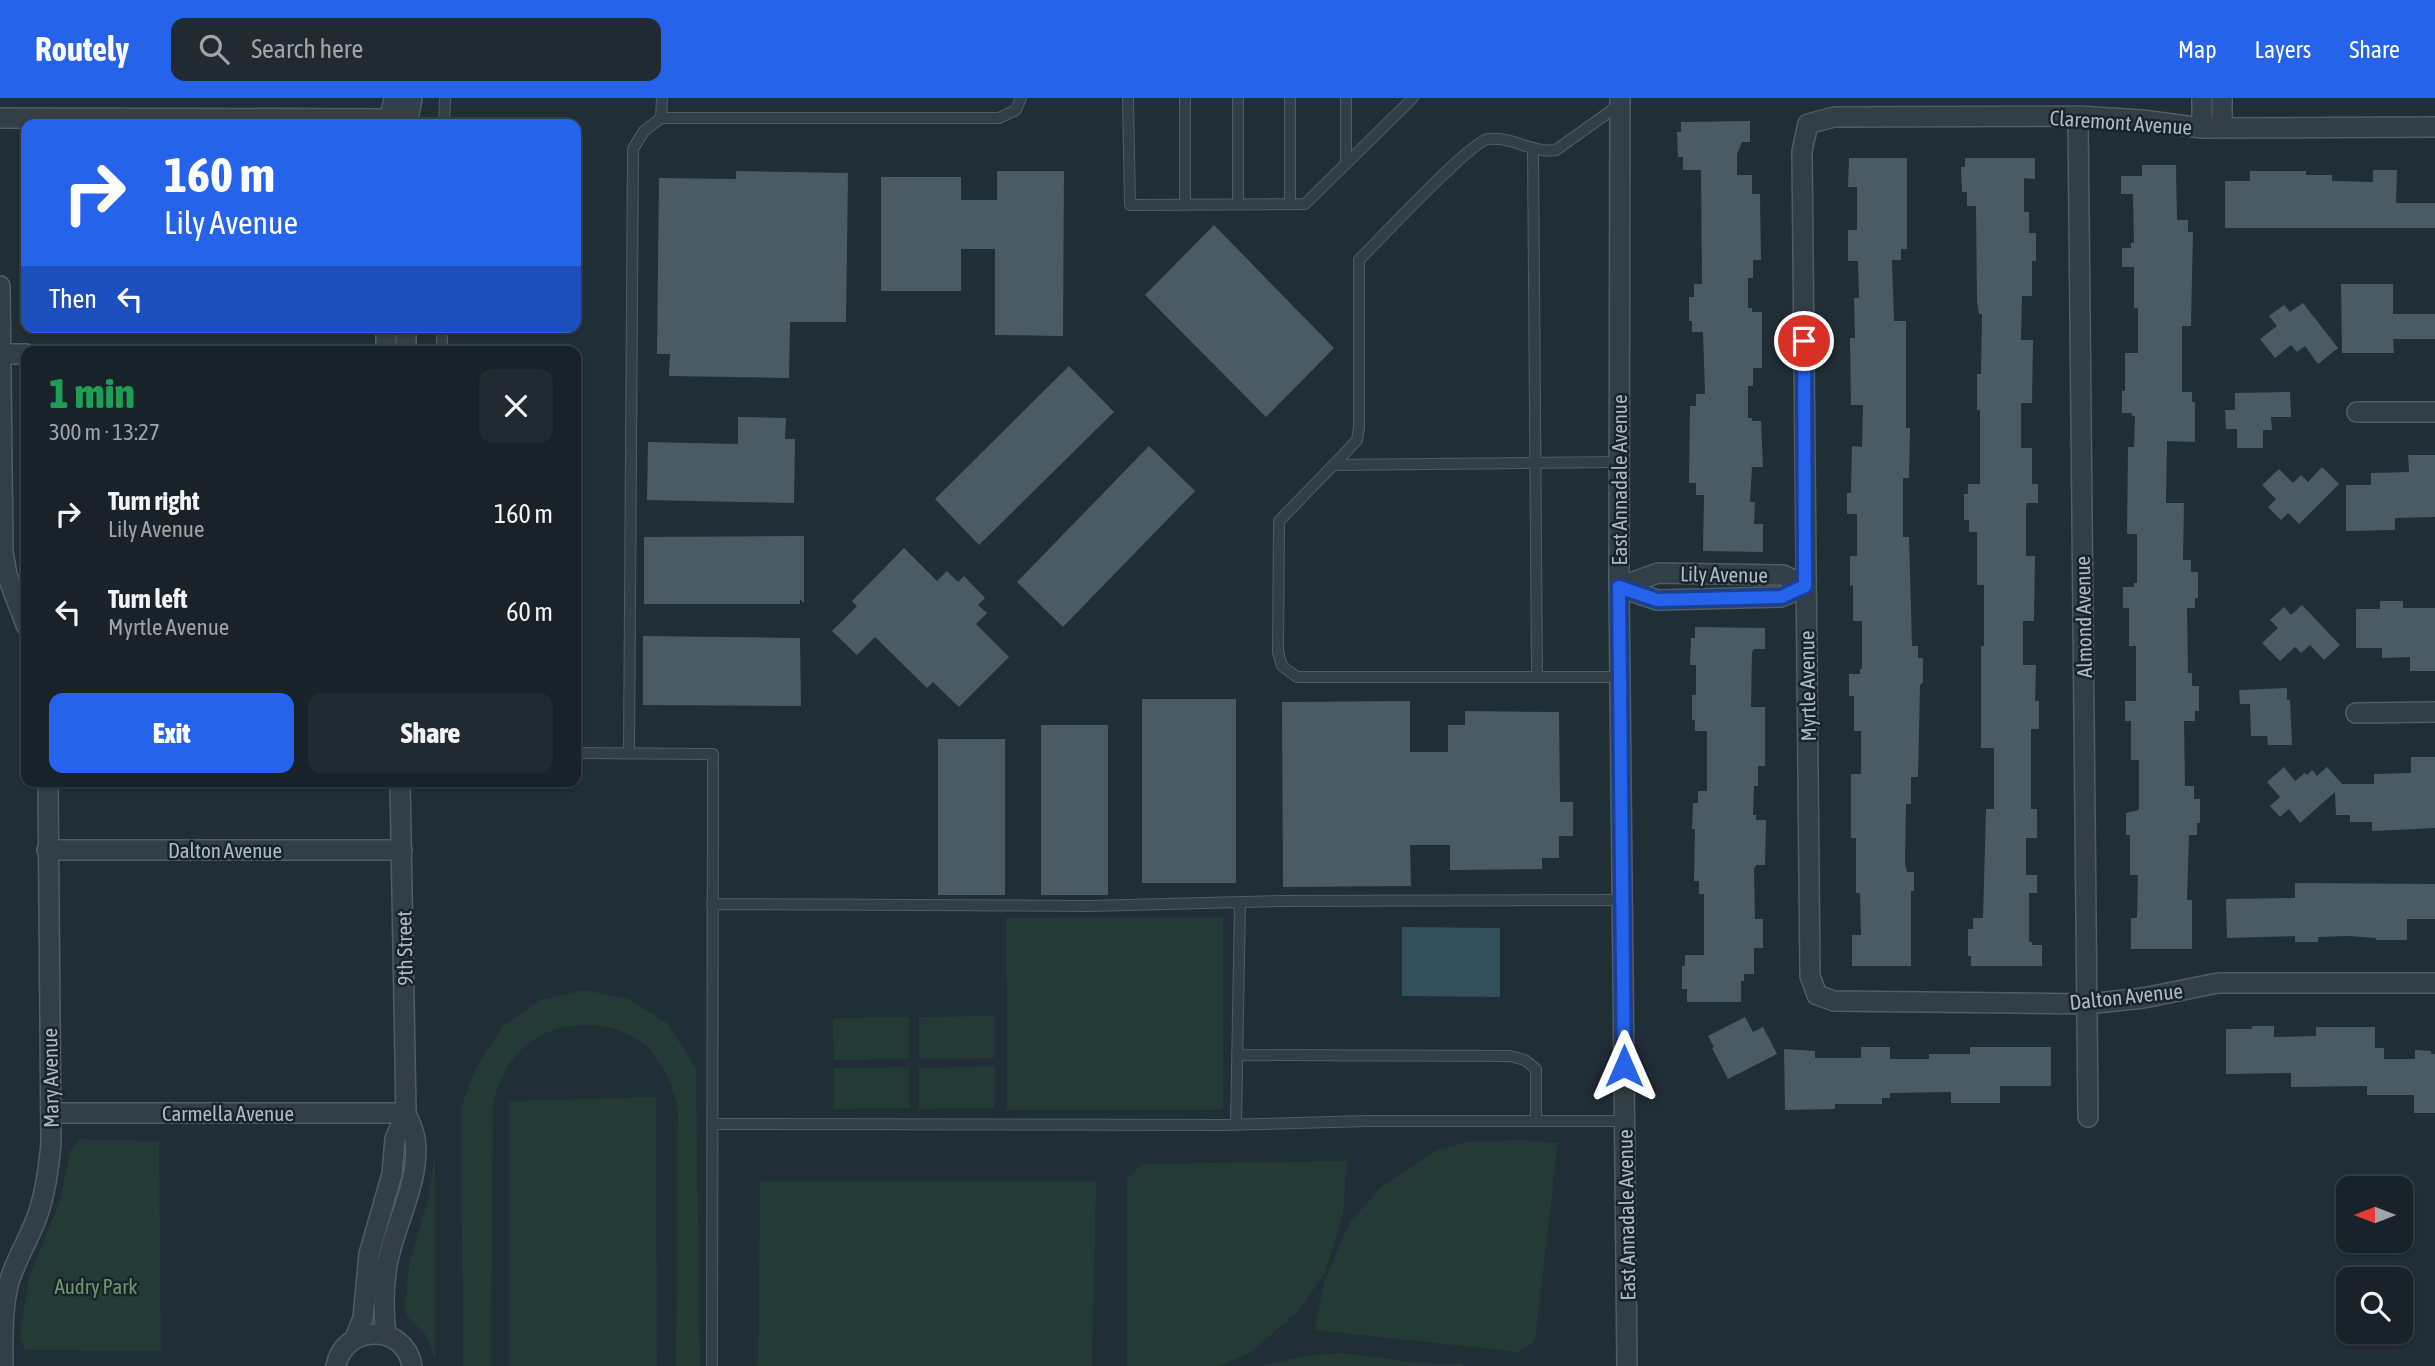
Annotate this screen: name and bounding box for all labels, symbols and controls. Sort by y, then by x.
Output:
search box [171,18,661,81]
text: Routely [35,30,129,68]
icon: search [195,30,233,68]
text: Search here [251,34,363,64]
text: Map [2178,36,2217,63]
text: Layers [2255,36,2311,63]
text: Share [2349,36,2400,63]
street label: Claremont Avenue [2049,105,2193,139]
text: 160 m [164,146,275,202]
icon: right [49,147,140,238]
text: Lily Avenue [164,204,298,241]
icon: left [111,280,149,318]
text: Then [49,284,97,314]
pin [1774,311,1834,371]
icon: arrive [1785,322,1823,360]
text: 1 min [49,369,135,417]
button: close [479,369,553,443]
street label: East Annadale Avenue [1607,394,1631,566]
text: 300 m · 13:27 [49,419,160,445]
text: Turn right [108,486,199,516]
icon: right [49,495,87,533]
text: 160 m [494,499,553,529]
text: Lily Avenue [108,516,204,542]
street label: Almond Avenue [2070,556,2096,678]
street label: Lily Avenue [1680,561,1768,587]
text: Turn left [108,584,188,614]
icon: left [49,593,87,631]
text: 60 m [506,597,553,627]
text: Myrtle Avenue [108,614,229,640]
street label: Myrtle Avenue [1794,630,1820,742]
button: Exit [49,693,294,773]
button: Share [308,693,553,773]
street label: Dalton Avenue [168,838,282,862]
street label: 9th Street [391,910,417,986]
street label: Dalton Avenue [2068,978,2184,1014]
street label: Mary Avenue [37,1028,63,1128]
position arrow [1587,1029,1661,1103]
street label: Carmella Avenue [162,1101,294,1125]
street label: East Annadale Avenue [1613,1129,1639,1301]
north arrow [2336,1176,2413,1253]
map controls [2336,1176,2413,1344]
button: search [2336,1267,2413,1344]
park label: Audry Park [54,1274,138,1298]

